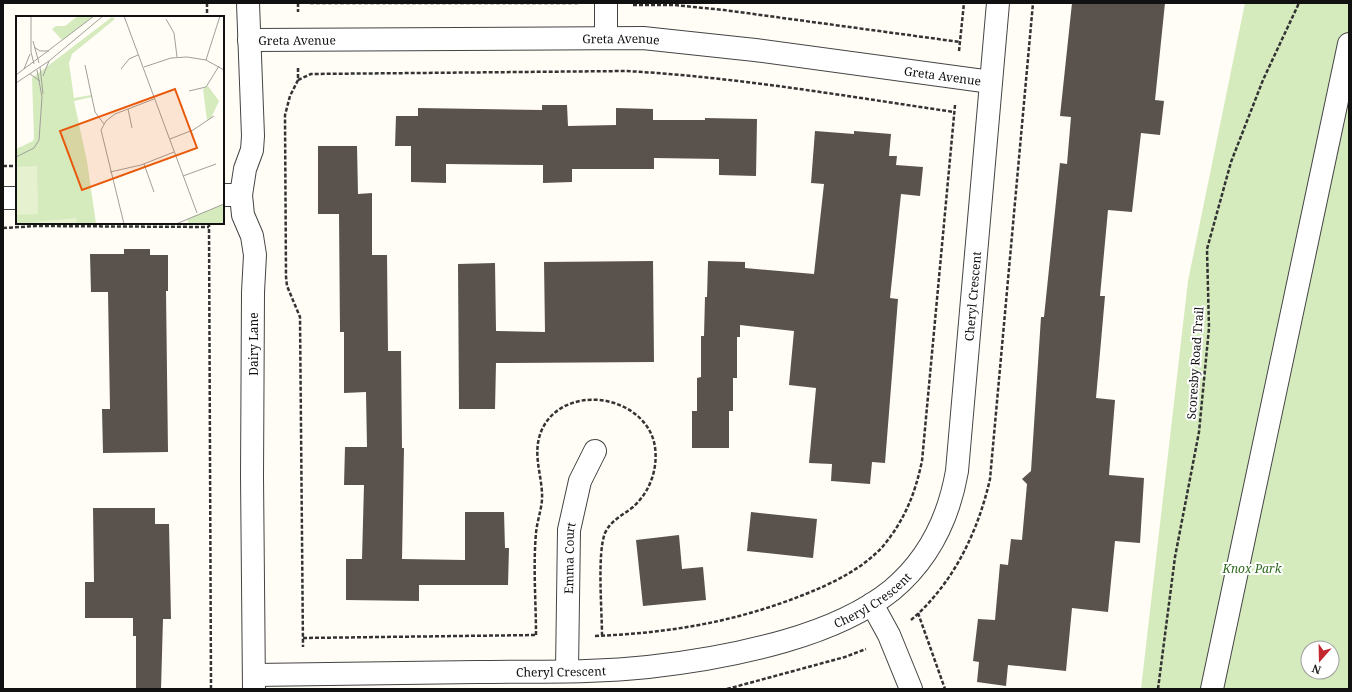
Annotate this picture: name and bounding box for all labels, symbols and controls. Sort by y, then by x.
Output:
inset map [16,16,224,224]
street label: Greta Avenue [582,29,661,48]
street label: Greta Avenue [258,31,336,48]
street label: Greta Avenue [903,62,982,89]
street label: Cheryl Crescent [960,251,985,342]
street label: Scoresby Road Trail [1183,306,1207,420]
street label: Dairy Lane [245,312,262,376]
street label: Emma Court [560,520,579,594]
park label: Knox Park [1222,560,1283,577]
street label: Cheryl Crescent [831,568,915,632]
north arrow [1300,640,1340,680]
text: N [1309,661,1323,678]
street label: Cheryl Crescent [516,662,606,680]

